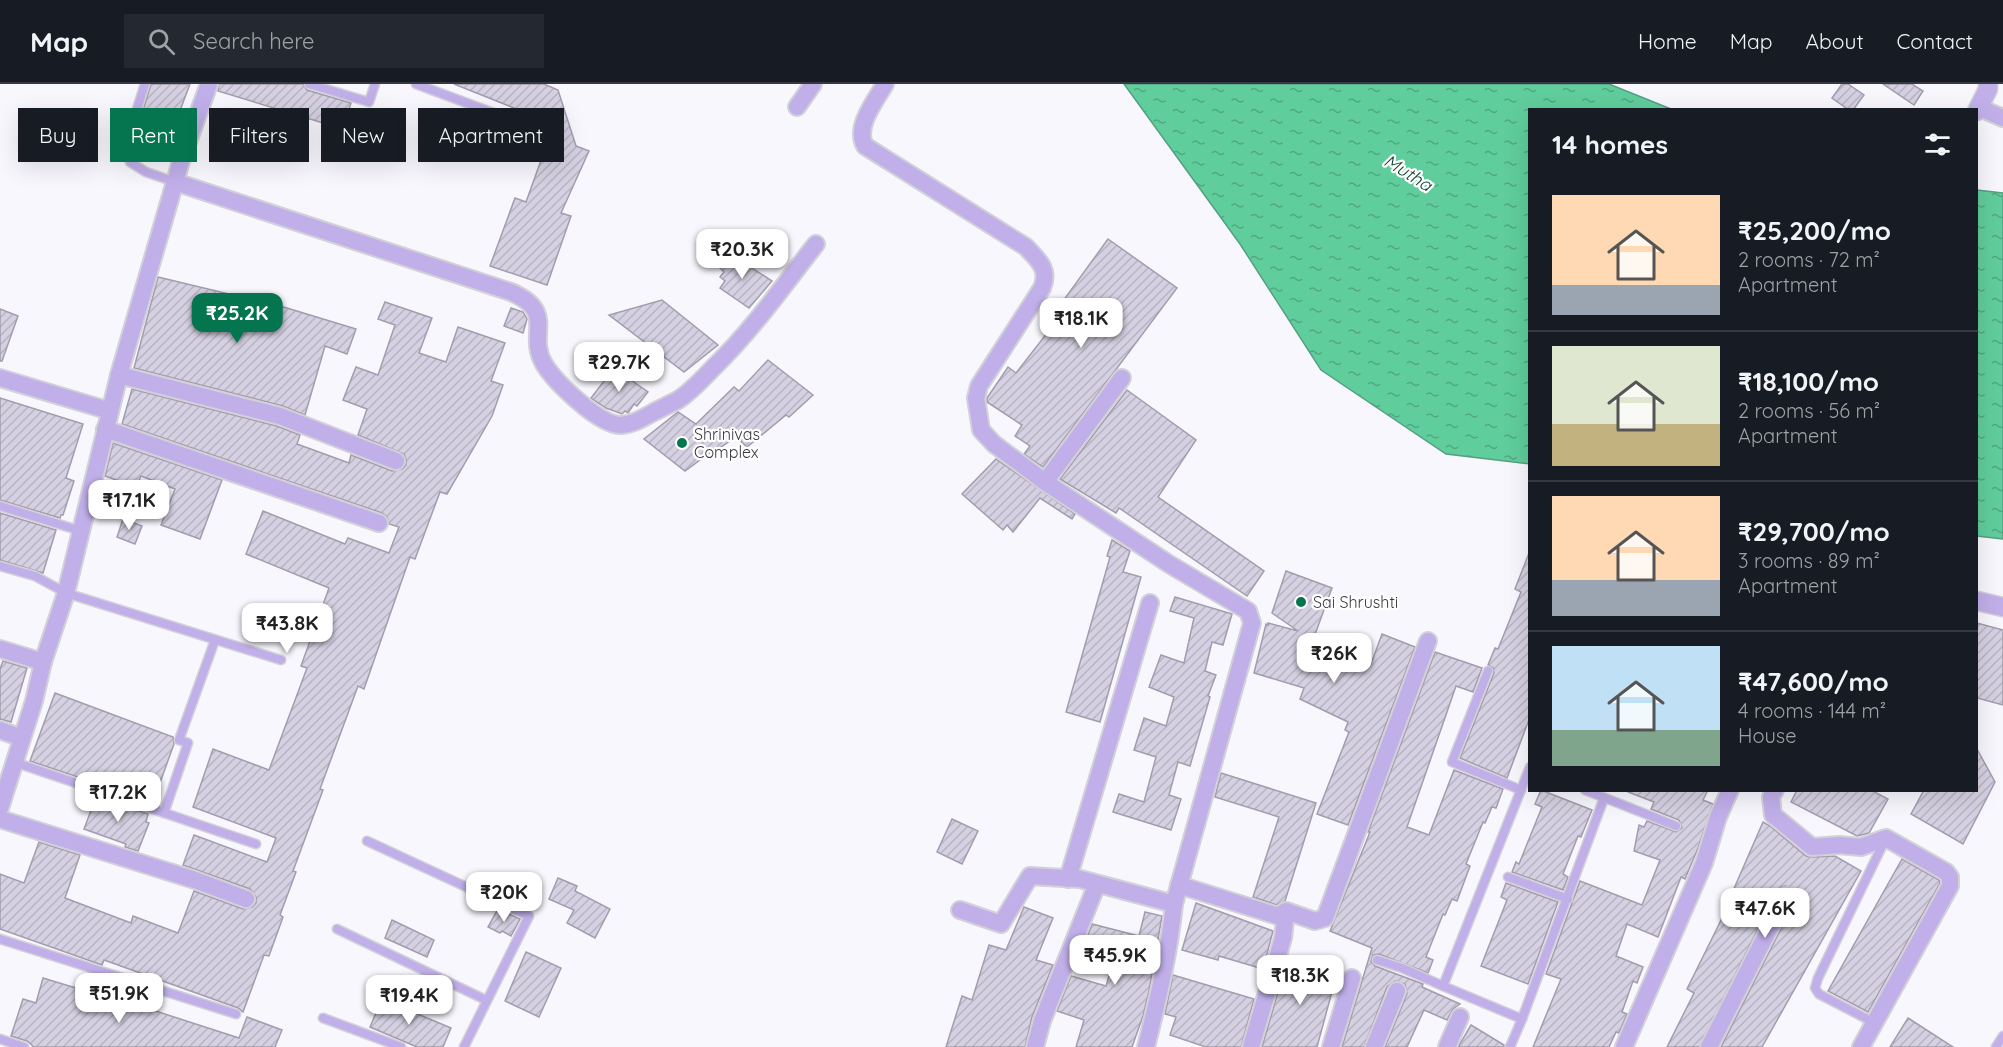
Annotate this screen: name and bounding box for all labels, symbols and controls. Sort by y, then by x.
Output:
search box [124,14,544,68]
text: Map [30,24,88,59]
icon: search [145,25,178,58]
text: Search here [193,27,315,55]
text: Home [1638,28,1697,54]
text: Map [1730,28,1773,54]
text: About [1806,28,1864,54]
text: Contact [1897,28,1973,54]
chip: Buy [18,108,98,162]
chip: Rent [110,108,197,162]
chip: Filters [209,108,309,162]
chip: New [321,108,406,162]
chip: Apartment [418,108,564,162]
text: 14 homes [1552,128,1668,161]
icon: filters [1921,128,1954,161]
water label: Mutha [1380,149,1437,197]
text: ₹25,200/mo [1738,214,1891,247]
icon: home [1600,219,1672,291]
pin: ₹20.3K [693,229,791,280]
text: ₹20.3K [710,236,774,261]
text: 2 rooms · 72 m² [1738,247,1880,272]
text: Apartment [1738,272,1838,297]
pin: ₹25.2K [188,293,286,344]
pin: ₹18.1K [1032,298,1130,349]
text: ₹25.2K [206,300,268,325]
text: ₹18.1K [1054,305,1108,330]
pin: ₹29.7K [570,342,668,393]
text: ₹29.7K [588,349,650,374]
text: ₹18,100/mo [1738,365,1879,398]
icon: home [1600,370,1672,442]
text: 2 rooms · 56 m² [1738,398,1880,423]
text: Apartment [1738,423,1838,448]
place label: Shrinivas Complex [694,424,760,462]
marker: Shrinivas Complex [675,436,689,450]
pin: ₹17.1K [80,480,178,531]
text: ₹17.1K [102,487,156,512]
text: ₹29,700/mo [1738,515,1890,548]
icon: home [1600,520,1672,592]
text: 3 rooms · 89 m² [1738,548,1880,573]
text: Apartment [1738,573,1838,598]
place label: Sai Shrushti [1313,592,1398,612]
marker: Sai Shrushti [1294,595,1308,609]
pin: ₹43.8K [238,603,336,654]
text: ₹43.8K [256,610,318,635]
pin: ₹26K [1298,633,1370,684]
text: ₹26K [1311,640,1357,665]
text: ₹47,600/mo [1738,665,1889,698]
icon: home [1600,670,1672,742]
text: 4 rooms · 144 m² [1738,698,1886,723]
text: House [1738,723,1797,748]
pin: ₹17.2K [69,772,167,823]
text: ₹17.2K [89,779,147,804]
pin: ₹20K [468,872,540,923]
text: ₹20K [480,879,528,904]
pin: ₹47.6K [1716,888,1814,939]
text: ₹47.6K [1735,895,1795,920]
pin: ₹45.9K [1066,935,1164,986]
text: ₹45.9K [1084,942,1146,967]
pin: ₹18.3K [1251,955,1349,1006]
text: ₹18.3K [1271,962,1329,987]
pin: ₹51.9K [70,973,168,1024]
pin: ₹19.4K [360,975,458,1026]
text: ₹51.9K [89,980,149,1005]
text: ₹19.4K [380,982,438,1007]

